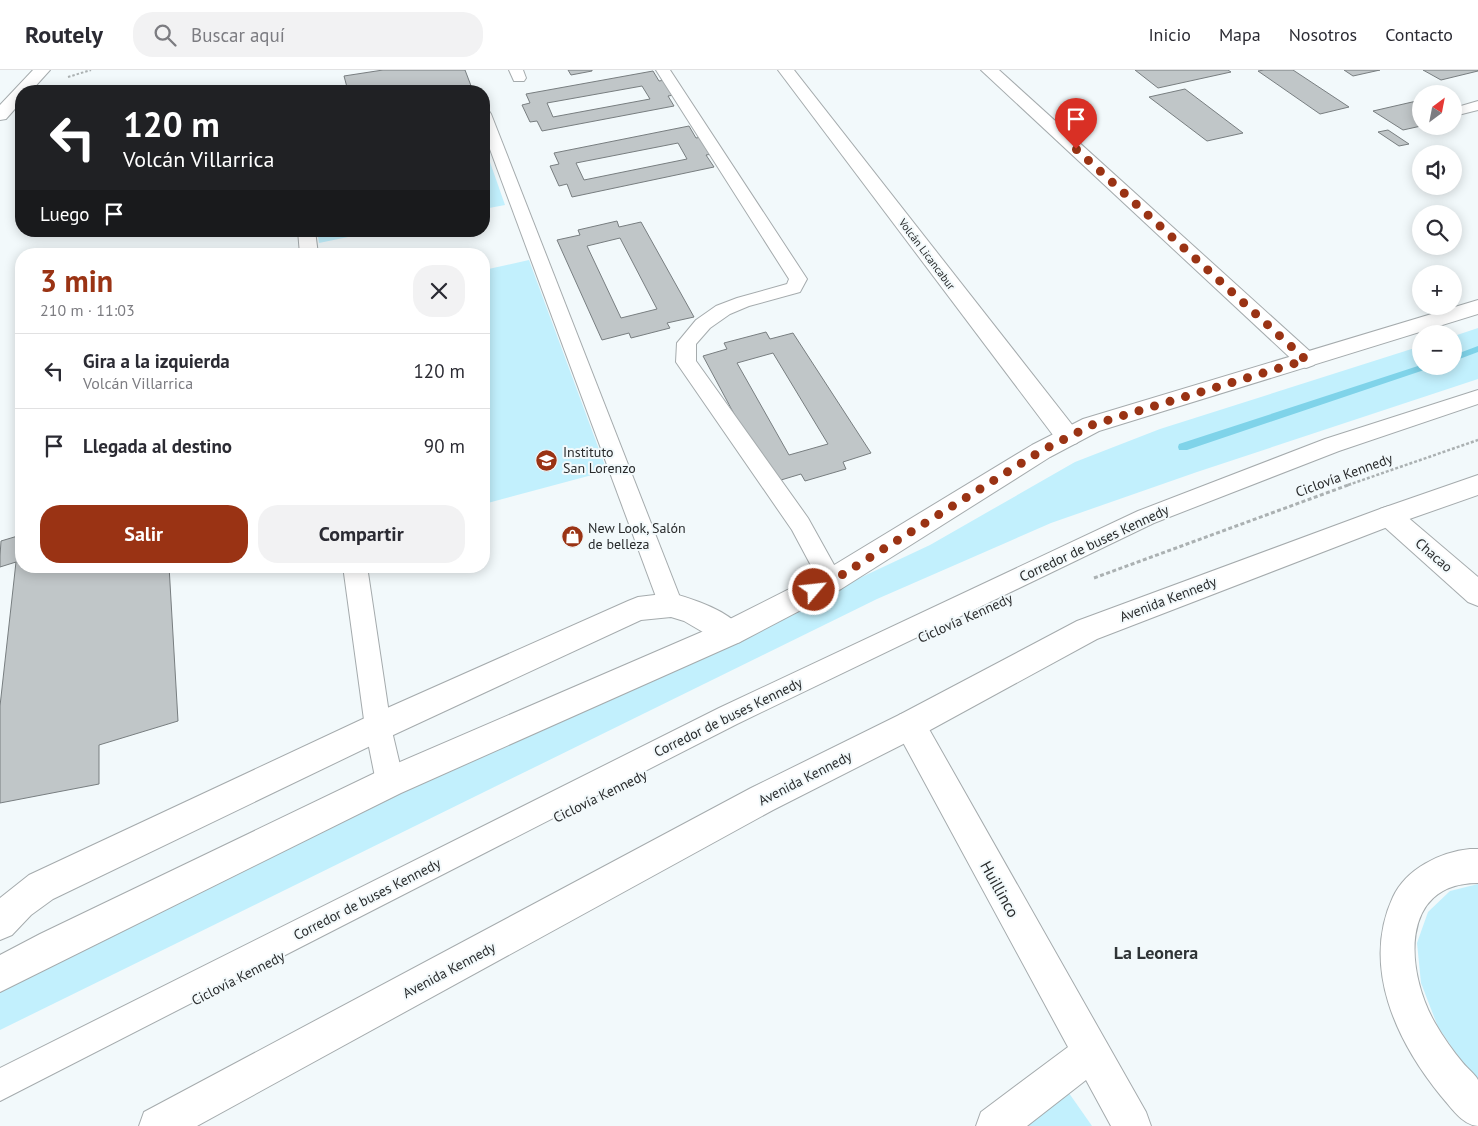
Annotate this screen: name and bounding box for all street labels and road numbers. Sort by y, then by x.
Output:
street label: Volcán Licancabur [895,215,958,292]
street label: Ciclovía Kennedy [1293,449,1396,501]
street label: Corredor de buses Kennedy [1016,500,1172,586]
street label: Chacao [1412,534,1456,576]
street label: Avenida Kennedy [1117,572,1220,626]
street label: Ciclovía Kennedy [915,589,1016,647]
street label: Corredor de buses Kennedy [651,673,806,761]
street label: Avenida Kennedy [755,747,855,809]
street label: Ciclovía Kennedy [550,765,650,826]
street label: Corredor de buses Kennedy [290,854,444,944]
street label: Huillinco [976,857,1024,921]
street label: Avenida Kennedy [400,938,499,1002]
street label: Ciclovía Kennedy [188,947,288,1009]

